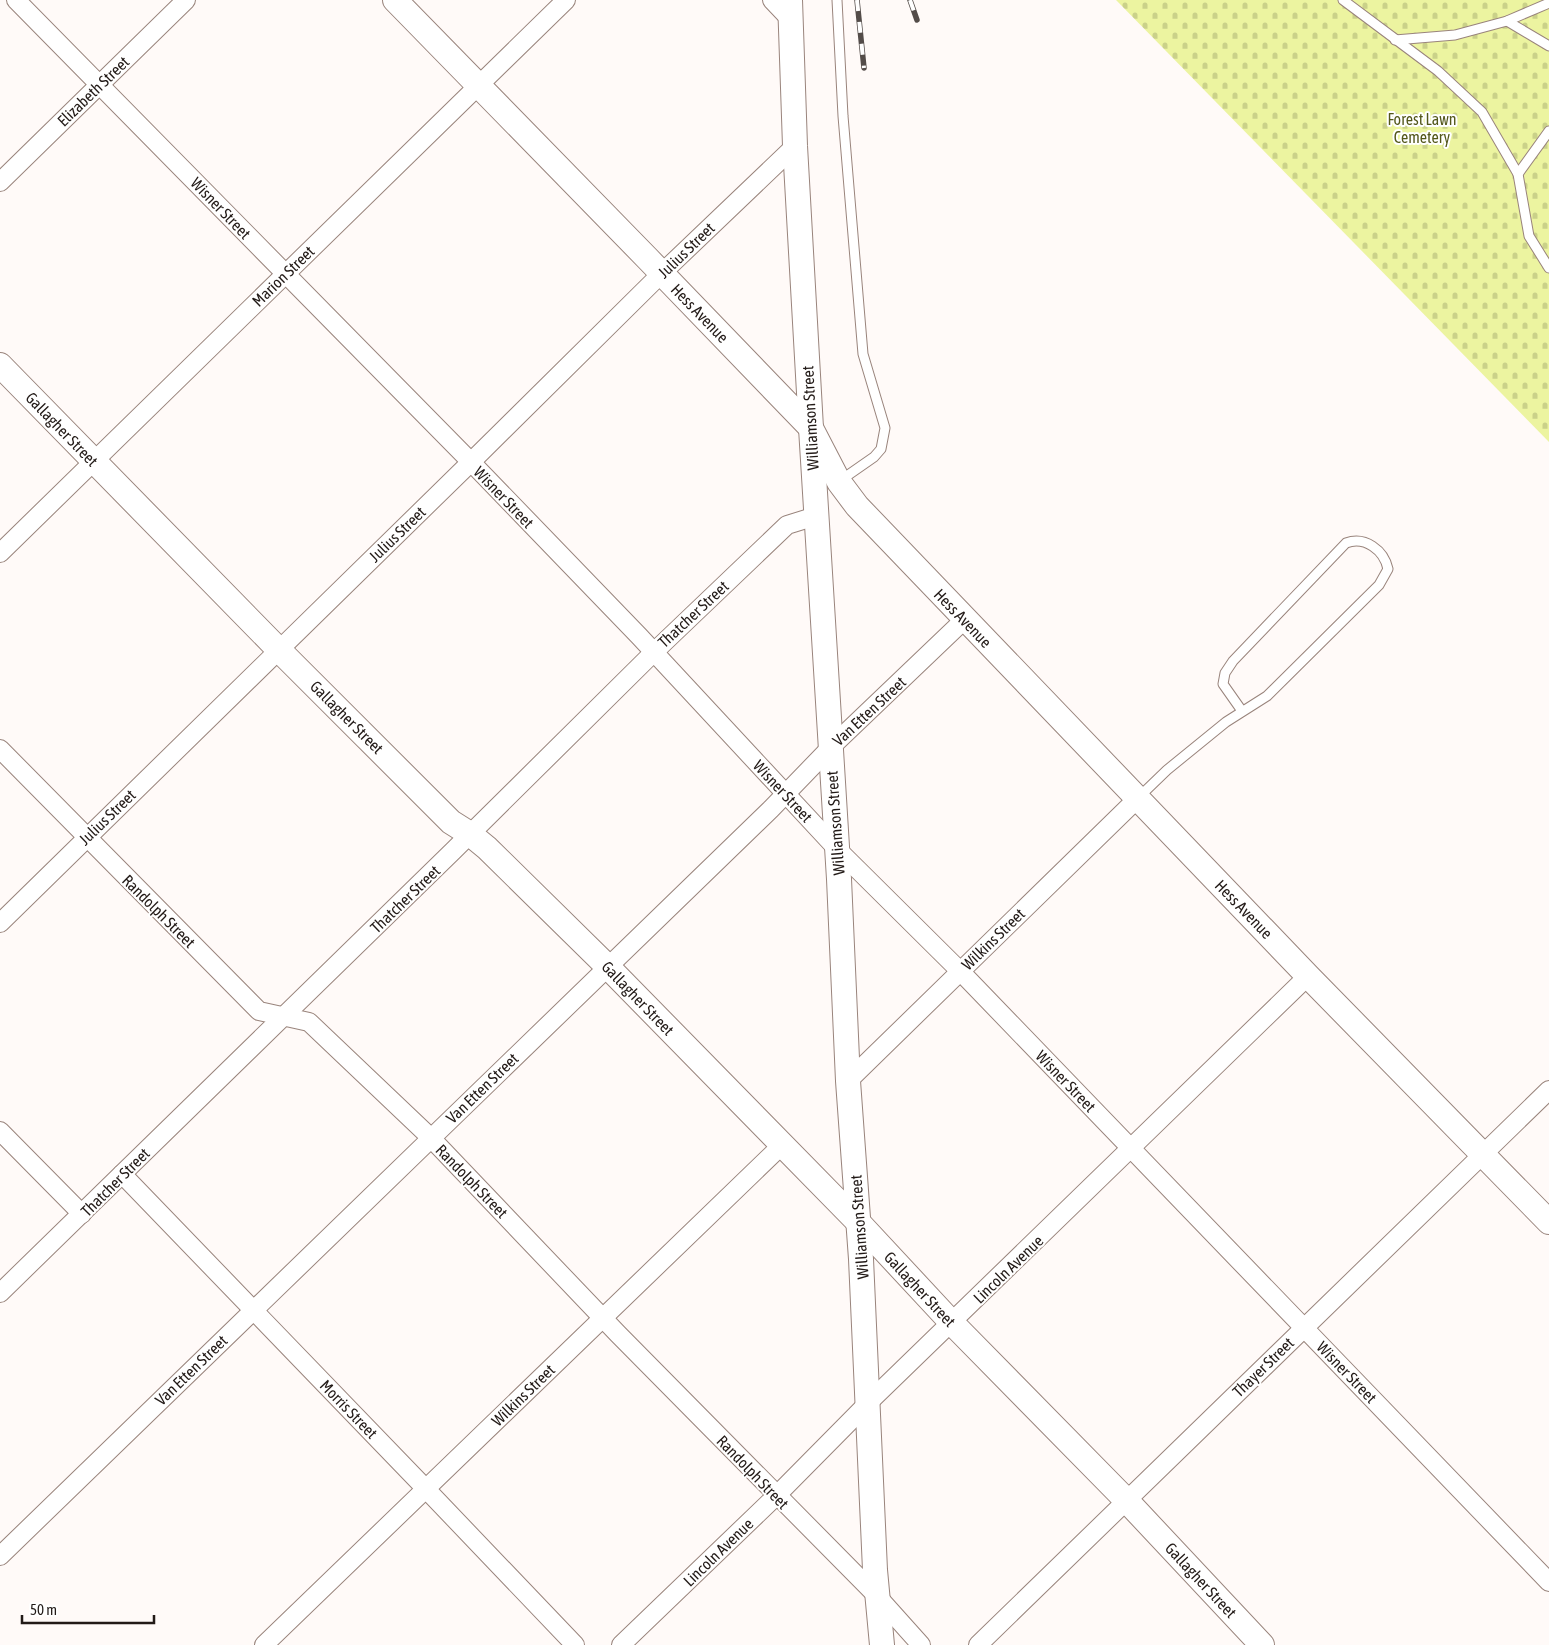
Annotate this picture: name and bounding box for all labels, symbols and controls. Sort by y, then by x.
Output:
street label: Elizabeth Street [53,52,133,130]
park label: Forest Lawn Cemetery [1387,110,1457,147]
street label: Wisner Street [187,174,255,243]
street label: Julius Street [654,218,718,281]
street label: Marion Street [248,242,318,310]
street label: Hess Avenue [668,280,732,346]
street label: Williamson Street [798,365,822,471]
street label: Gallagher Street [22,388,102,471]
street label: Wisner Street [470,463,538,532]
street label: Julius Street [365,502,429,565]
street label: Thatcher Street [654,577,732,651]
street label: Hess Avenue [931,585,995,651]
street label: Van Etten Street [829,672,909,749]
street label: Gallagher Street [306,677,387,758]
street label: Wisner Street [750,756,816,826]
street label: Williamson Street [822,770,848,876]
street label: Julius Street [75,785,139,848]
street label: Thatcher Street [367,861,444,936]
street label: Randolph Street [118,871,199,952]
street label: Hess Avenue [1212,876,1276,942]
street label: Wilkins Street [958,904,1028,973]
street label: Gallagher Street [598,957,678,1040]
street label: Wisner Street [1032,1047,1100,1116]
street label: Van Etten Street [442,1049,522,1127]
street label: Randolph Street [432,1141,512,1222]
street label: Thatcher Street [77,1144,153,1220]
street label: Williamson Street [846,1174,872,1280]
street label: Lincoln Avenue [970,1231,1046,1307]
street label: Gallagher Street [880,1248,960,1331]
street label: Van Etten Street [151,1331,231,1409]
street label: Thayer Street [1229,1333,1298,1401]
street label: Wisner Street [1313,1338,1381,1407]
street label: Wilkins Street [488,1360,558,1429]
street label: Morris Street [317,1376,382,1442]
street label: Randolph Street [713,1432,793,1513]
street label: Lincoln Avenue [680,1514,756,1590]
street label: Gallagher Street [1161,1539,1241,1622]
scale bar [22,1592,155,1624]
text: 50 m [30,1601,57,1618]

